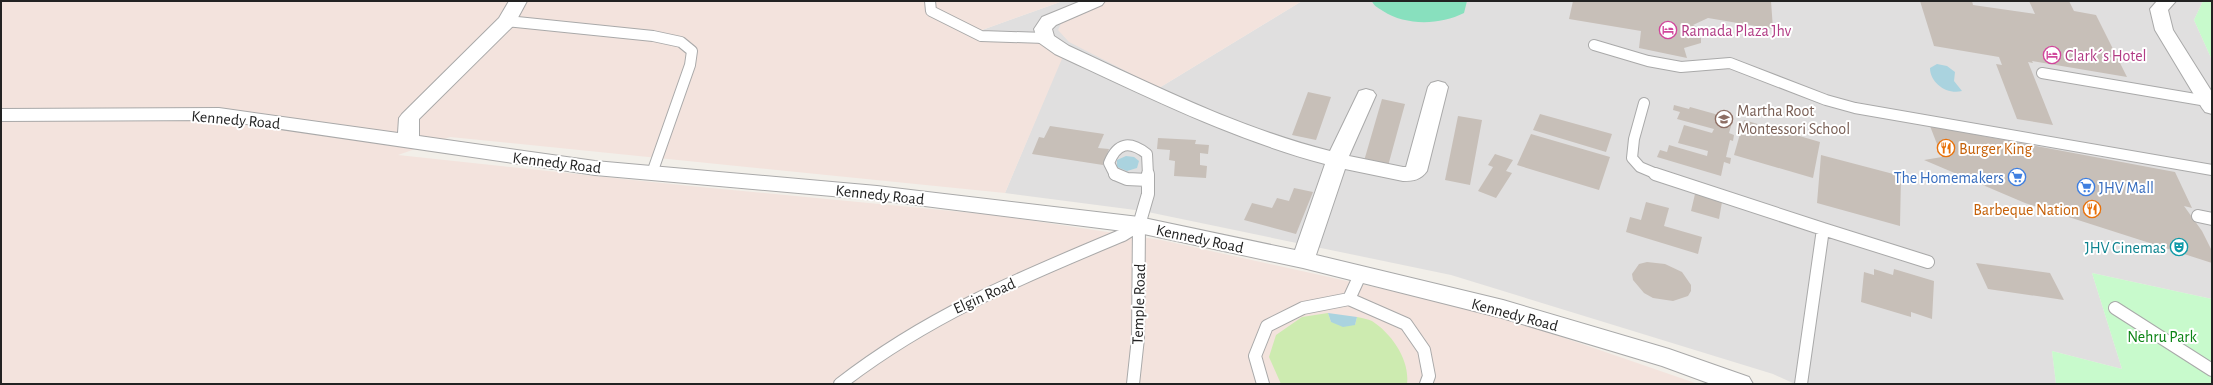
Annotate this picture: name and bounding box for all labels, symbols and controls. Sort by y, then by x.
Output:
hotel icon: Ramada Plaza Jhv [1658,20,1678,40]
place label: Ramada Plaza Jhv [1681,23,1792,39]
hotel icon: Clark´s Hotel [2042,45,2062,65]
place label: Clark´s Hotel [2065,48,2146,64]
place label: Martha Root Montessori School [1737,103,1850,137]
street label: Kennedy Road [191,108,281,133]
school or university icon: Martha Root Montessori School [1714,109,1734,129]
restaurant icon: Burger King [1936,138,1956,158]
place label: Burger King [1959,141,2033,157]
street label: Kennedy Road [512,150,602,177]
supermarket icon: The Homemakers [2007,167,2027,187]
place label: The Homemakers [1894,170,2004,186]
supermarket icon: JHV Mall [2076,177,2096,197]
place label: JHV Mall [2099,180,2154,196]
street label: Kennedy Road [835,182,925,209]
restaurant icon: Barbeque Nation [2082,199,2102,219]
place label: Barbeque Nation [1973,202,2079,218]
street label: Kennedy Road [1154,222,1245,257]
theatre icon: JHV Cinemas [2169,237,2189,257]
place label: JHV Cinemas [2085,240,2166,256]
street label: Temple Road [1130,263,1148,345]
street label: Elgin Road [951,275,1018,317]
street label: Kennedy Road [1469,296,1560,335]
park label: Nehru Park [2127,329,2198,345]

